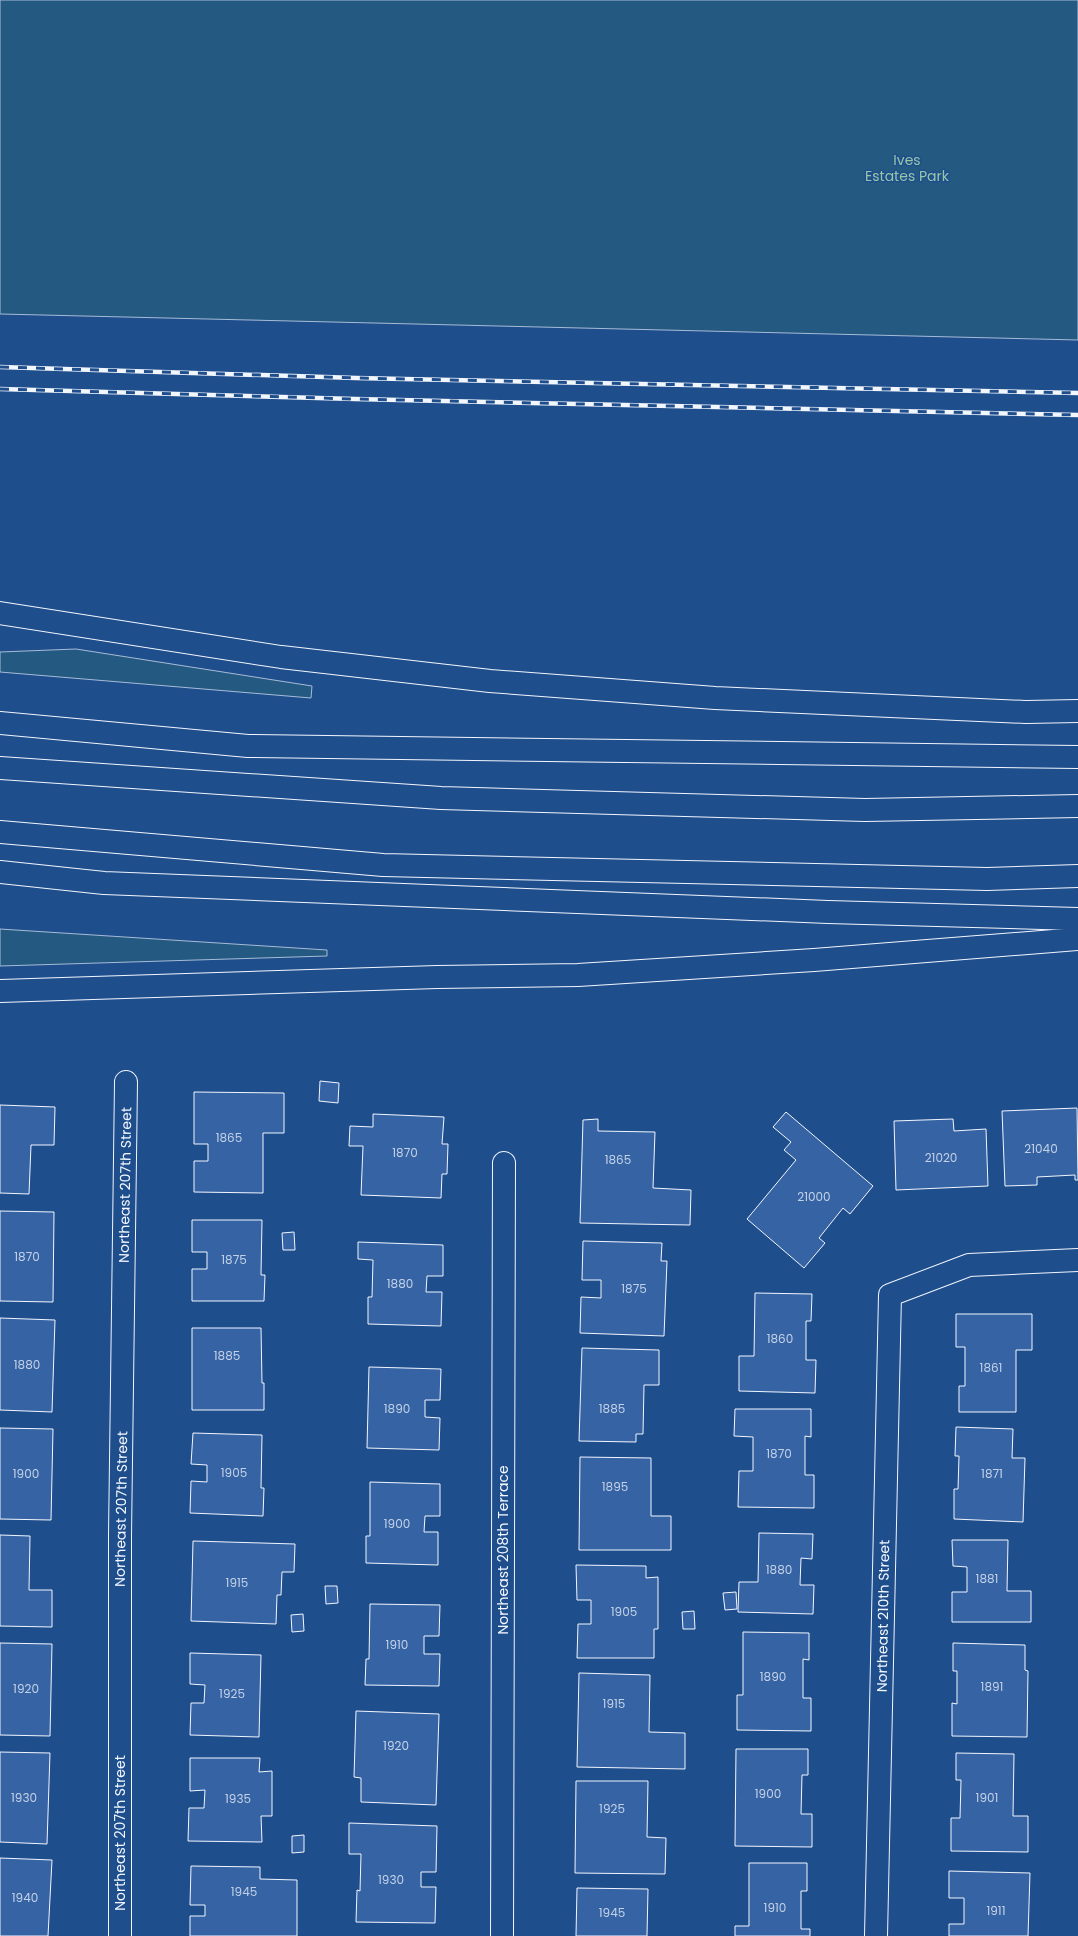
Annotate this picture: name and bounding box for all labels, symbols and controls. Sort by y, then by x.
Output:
park label: Ives Estates Park [865,150,950,186]
street label: Northeast 207th Street [114,1107,136,1263]
house number: 1865 [216,1129,242,1146]
house number: 21040 [1024,1140,1058,1157]
house number: 1870 [392,1144,418,1161]
house number: 21020 [925,1149,957,1166]
house number: 1865 [605,1151,631,1168]
house number: 21000 [797,1188,831,1205]
house number: 1870 [14,1248,40,1265]
house number: 1875 [221,1251,247,1268]
house number: 1880 [387,1275,413,1292]
house number: 1875 [621,1280,647,1297]
house number: 1860 [767,1330,793,1347]
house number: 1885 [214,1347,240,1364]
house number: 1880 [14,1356,40,1373]
house number: 1861 [980,1359,1002,1376]
house number: 1890 [384,1400,410,1417]
house number: 1885 [599,1400,625,1417]
street label: Northeast 207th Street [110,1431,132,1587]
house number: 1870 [766,1445,792,1462]
house number: 1905 [221,1464,247,1481]
house number: 1900 [13,1465,39,1482]
street label: Northeast 208th Terrace [493,1465,513,1635]
house number: 1871 [981,1465,1003,1482]
house number: 1895 [602,1478,628,1495]
house number: 1900 [384,1515,410,1532]
street label: Northeast 210th Street [872,1540,894,1692]
house number: 1880 [766,1561,792,1578]
house number: 1881 [976,1570,998,1587]
house number: 1915 [226,1574,248,1591]
house number: 1905 [611,1603,637,1620]
house number: 1910 [386,1636,408,1653]
house number: 1890 [760,1668,786,1685]
house number: 1891 [981,1678,1003,1695]
house number: 1920 [13,1680,39,1697]
house number: 1925 [219,1685,245,1702]
house number: 1915 [603,1695,625,1712]
house number: 1920 [383,1737,409,1754]
street label: Northeast 207th Street [110,1755,130,1911]
house number: 1900 [755,1785,781,1802]
house number: 1930 [11,1789,37,1806]
house number: 1901 [976,1789,998,1806]
house number: 1935 [225,1790,251,1807]
house number: 1925 [599,1800,625,1817]
house number: 1930 [378,1871,404,1888]
house number: 1945 [231,1883,257,1900]
house number: 1940 [12,1889,38,1906]
house number: 1910 [764,1899,786,1916]
house number: 1911 [986,1902,1006,1919]
house number: 1945 [599,1904,625,1921]

